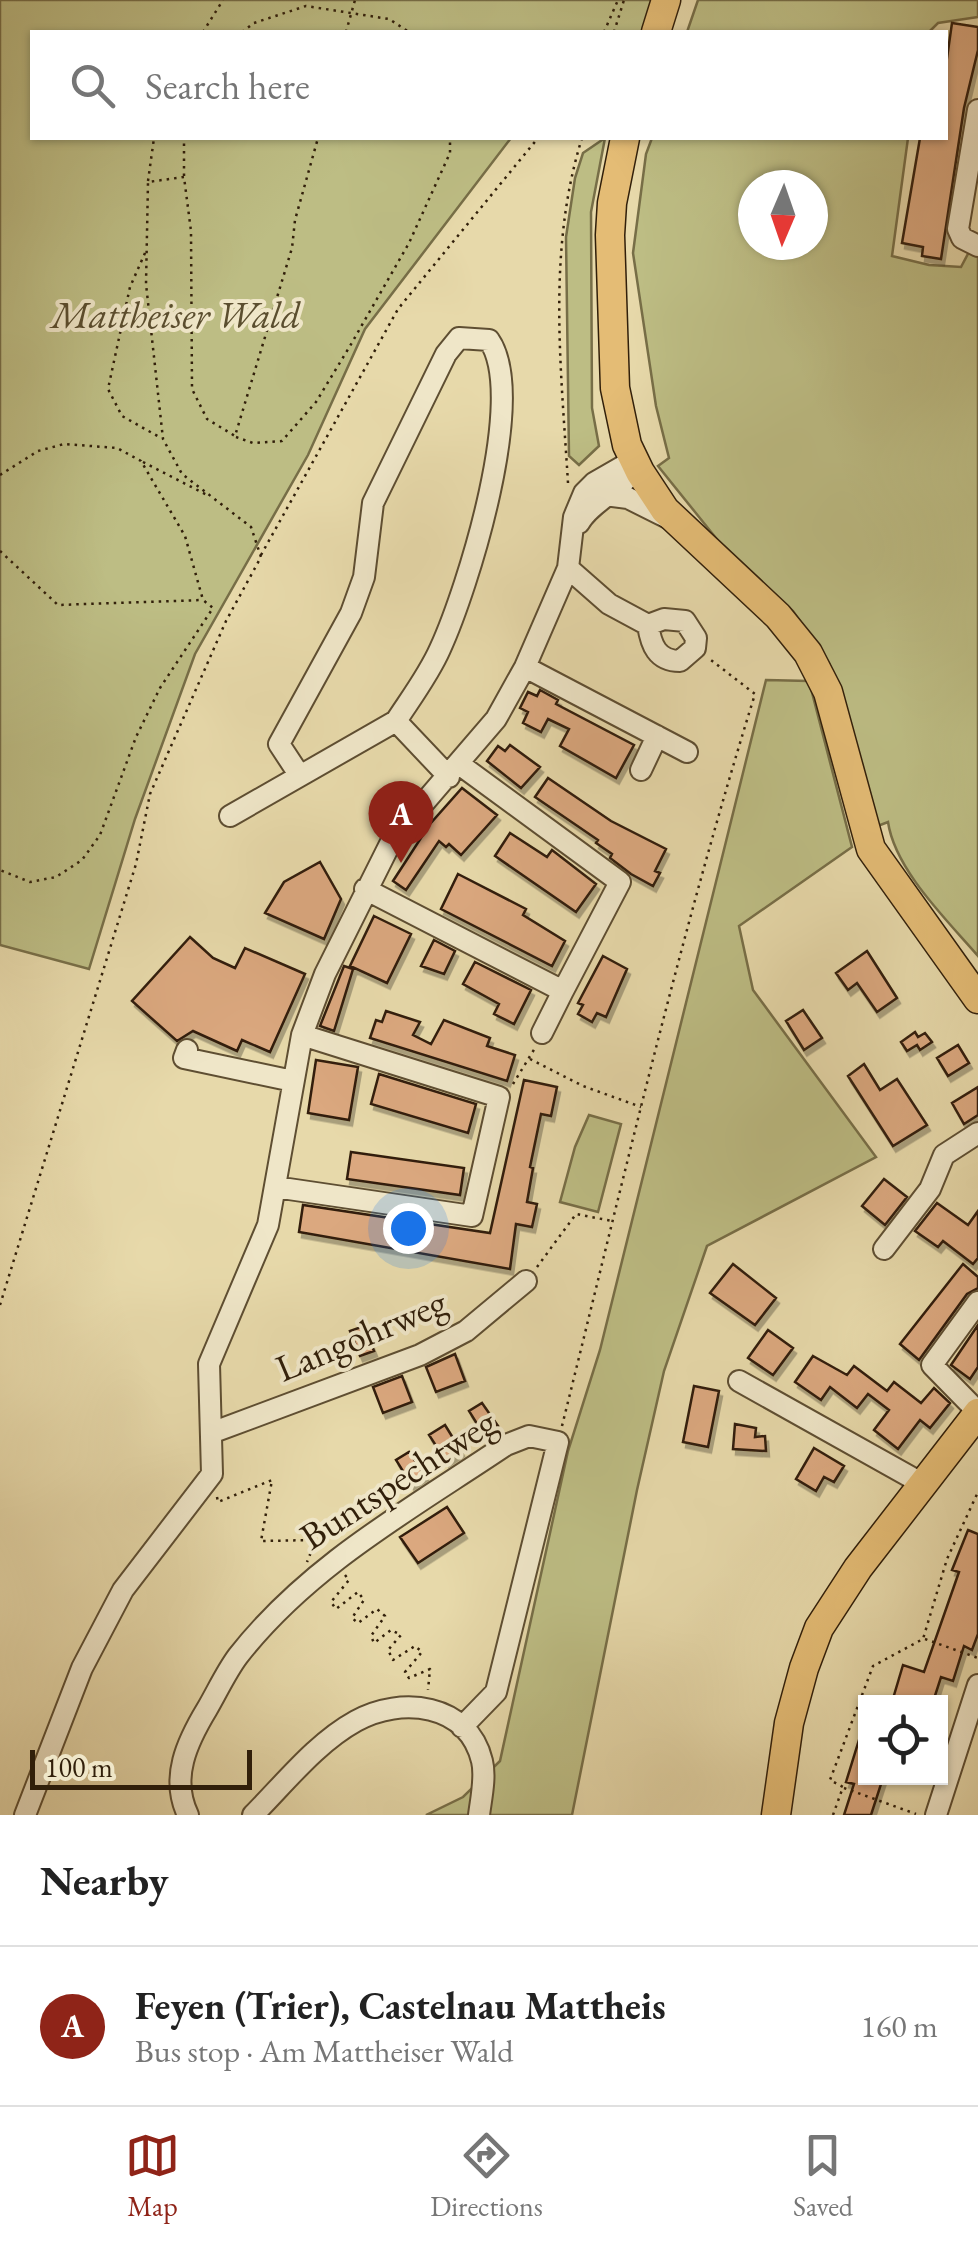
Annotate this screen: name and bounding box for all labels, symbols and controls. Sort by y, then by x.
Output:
search box [30,30,948,140]
icon: search [65,58,120,113]
text: Search here [145,61,310,110]
north arrow [738,170,828,260]
park label: Mattheiser Wald [49,290,301,339]
pin: A [368,780,434,863]
your location [383,1203,434,1254]
street label: Langohrweg [268,1276,454,1392]
street label: Buntspechtweg [290,1397,505,1560]
map controls [858,1695,948,1785]
button: locate [858,1695,948,1785]
scale bar [30,1745,252,1790]
text: 100 m [45,1749,113,1785]
text: Nearby [40,1853,169,1908]
text: Feyen (Trier), Castelnau Mattheis [135,1981,666,2030]
text: A [61,2005,84,2047]
text: 160 m [861,2005,938,2047]
text: Bus stop · Am Mattheiser Wald [135,2030,513,2072]
tab: Map [125,2128,180,2224]
tab: Directions [430,2128,543,2224]
tab: Saved [793,2128,853,2224]

